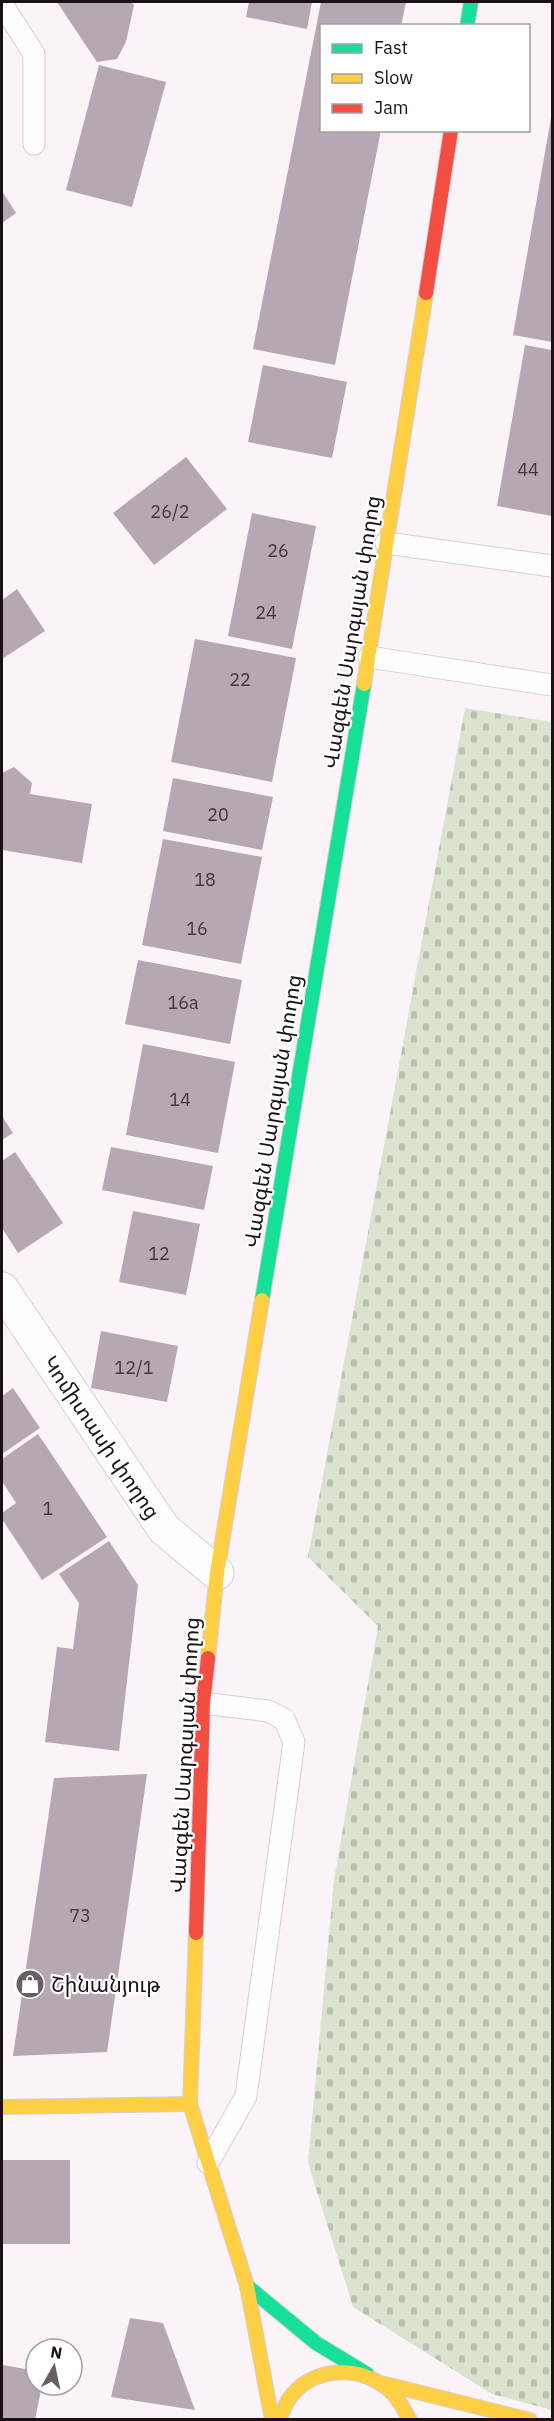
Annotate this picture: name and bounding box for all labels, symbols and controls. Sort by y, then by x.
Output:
legend [320,24,530,132]
text: Fast [374,36,408,59]
text: Slow [374,66,413,89]
text: Jam [374,96,409,119]
house number: 44 [517,458,539,481]
street label: Վազգեն Սարգսյան փողոց [316,493,386,771]
house number: 26/2 [150,500,190,523]
house number: 26 [267,539,289,562]
house number: 24 [255,601,277,624]
house number: 22 [229,668,251,691]
house number: 20 [207,803,229,826]
house number: 18 [194,868,216,891]
house number: 16 [186,917,208,940]
street label: Վազգեն Սարգսյան փողոց [237,972,307,1250]
house number: 16a [167,991,199,1014]
house number: 14 [169,1088,191,1111]
house number: 12 [148,1242,170,1265]
street label: Կոմիտասի փողոց [37,1350,167,1524]
house number: 12/1 [114,1356,154,1379]
house number: 1 [43,1497,53,1520]
street label: Վազգեն Սարգսյան փողոց [163,1616,205,1894]
house number: 73 [69,1904,91,1927]
shop icon: Շինանյութ [14,1968,46,2000]
place label: Շինանյութ [51,1970,161,1998]
north arrow [24,2337,84,2397]
text: N [49,2341,64,2363]

